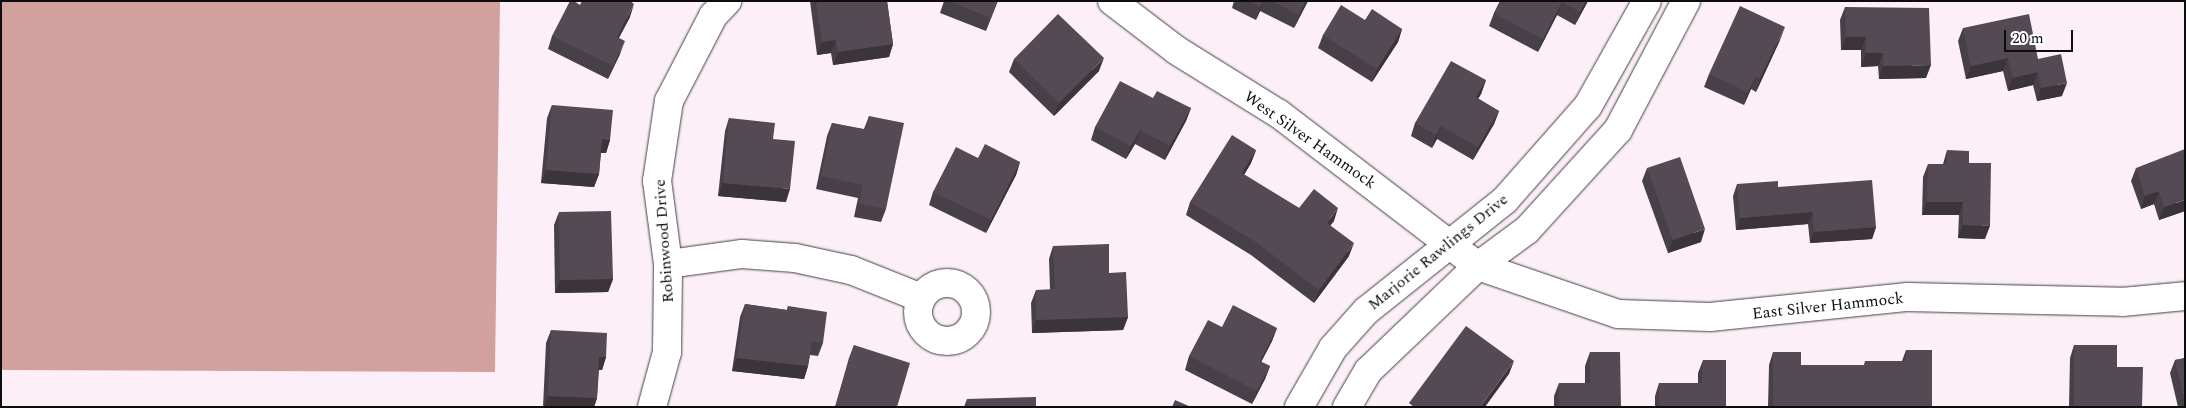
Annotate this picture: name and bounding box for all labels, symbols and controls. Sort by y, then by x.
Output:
scale bar [2006,20,2075,52]
text: 20 m [2012,27,2044,50]
street label: West Silver Hammock [1240,87,1380,193]
street label: Robinwood Drive [650,179,678,303]
street label: Marjorie Rawlings Drive [1364,190,1512,314]
street label: East Silver Hammock [1751,288,1905,324]

